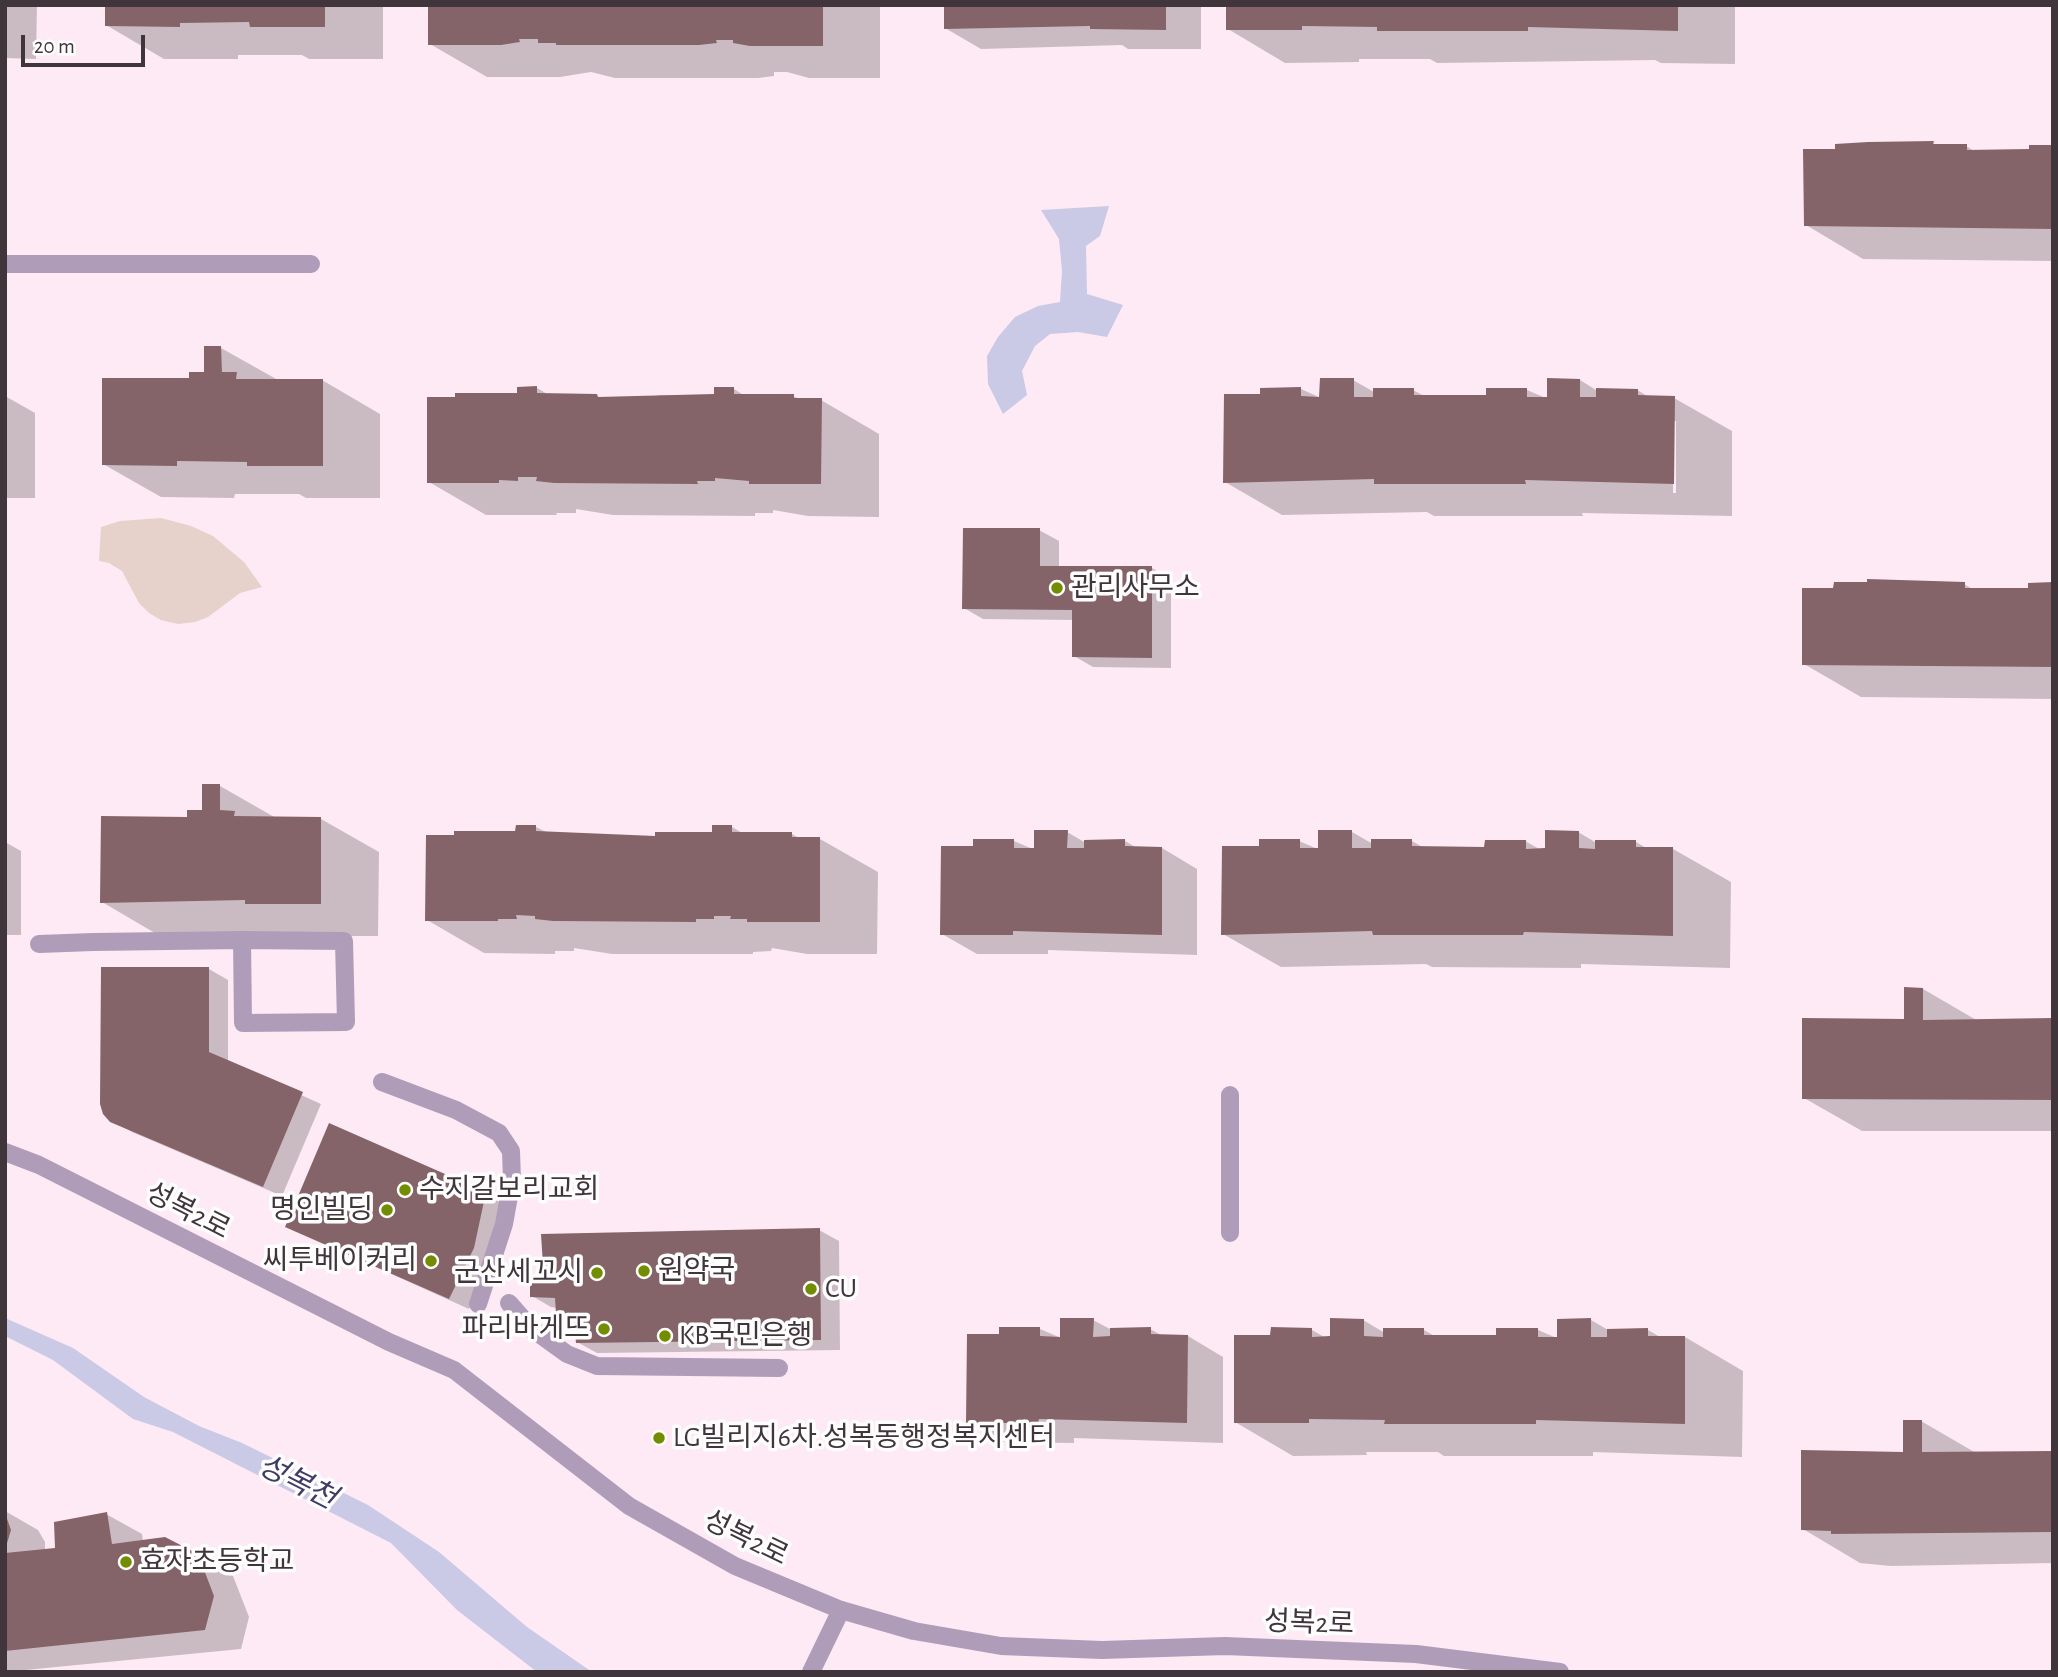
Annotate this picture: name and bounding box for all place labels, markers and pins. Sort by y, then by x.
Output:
place label: 관리사무소 [1071,571,1200,605]
marker: 관리사무소 [1049,580,1065,596]
place label: 수지갈보리교회 [419,1173,599,1207]
marker: 수지갈보리교회 [397,1182,413,1198]
place label: 명인빌딩 [270,1193,373,1227]
marker: 명인빌딩 [379,1202,395,1218]
place label: 씨투베이커리 [262,1244,417,1278]
marker: 씨투베이커리 [423,1253,439,1269]
place label: 원약국 [658,1254,735,1288]
place label: 군산세꼬시 [454,1256,583,1290]
marker: 원약국 [636,1263,652,1279]
marker: 군산세꼬시 [589,1265,605,1281]
place label: CU [825,1272,857,1306]
marker: CU [803,1281,819,1297]
place label: 파리바게뜨 [461,1312,590,1346]
place label: KB국민은행 [679,1319,812,1353]
marker: 파리바게뜨 [596,1321,612,1337]
marker: KB국민은행 [657,1328,673,1344]
place label: LG빌리지6차.성복동행정복지센터 [673,1421,1055,1455]
marker: LG빌리지6차.성복동행정복지센터 [651,1430,667,1446]
place label: 효자초등학교 [140,1545,295,1579]
marker: 효자초등학교 [118,1554,134,1570]

